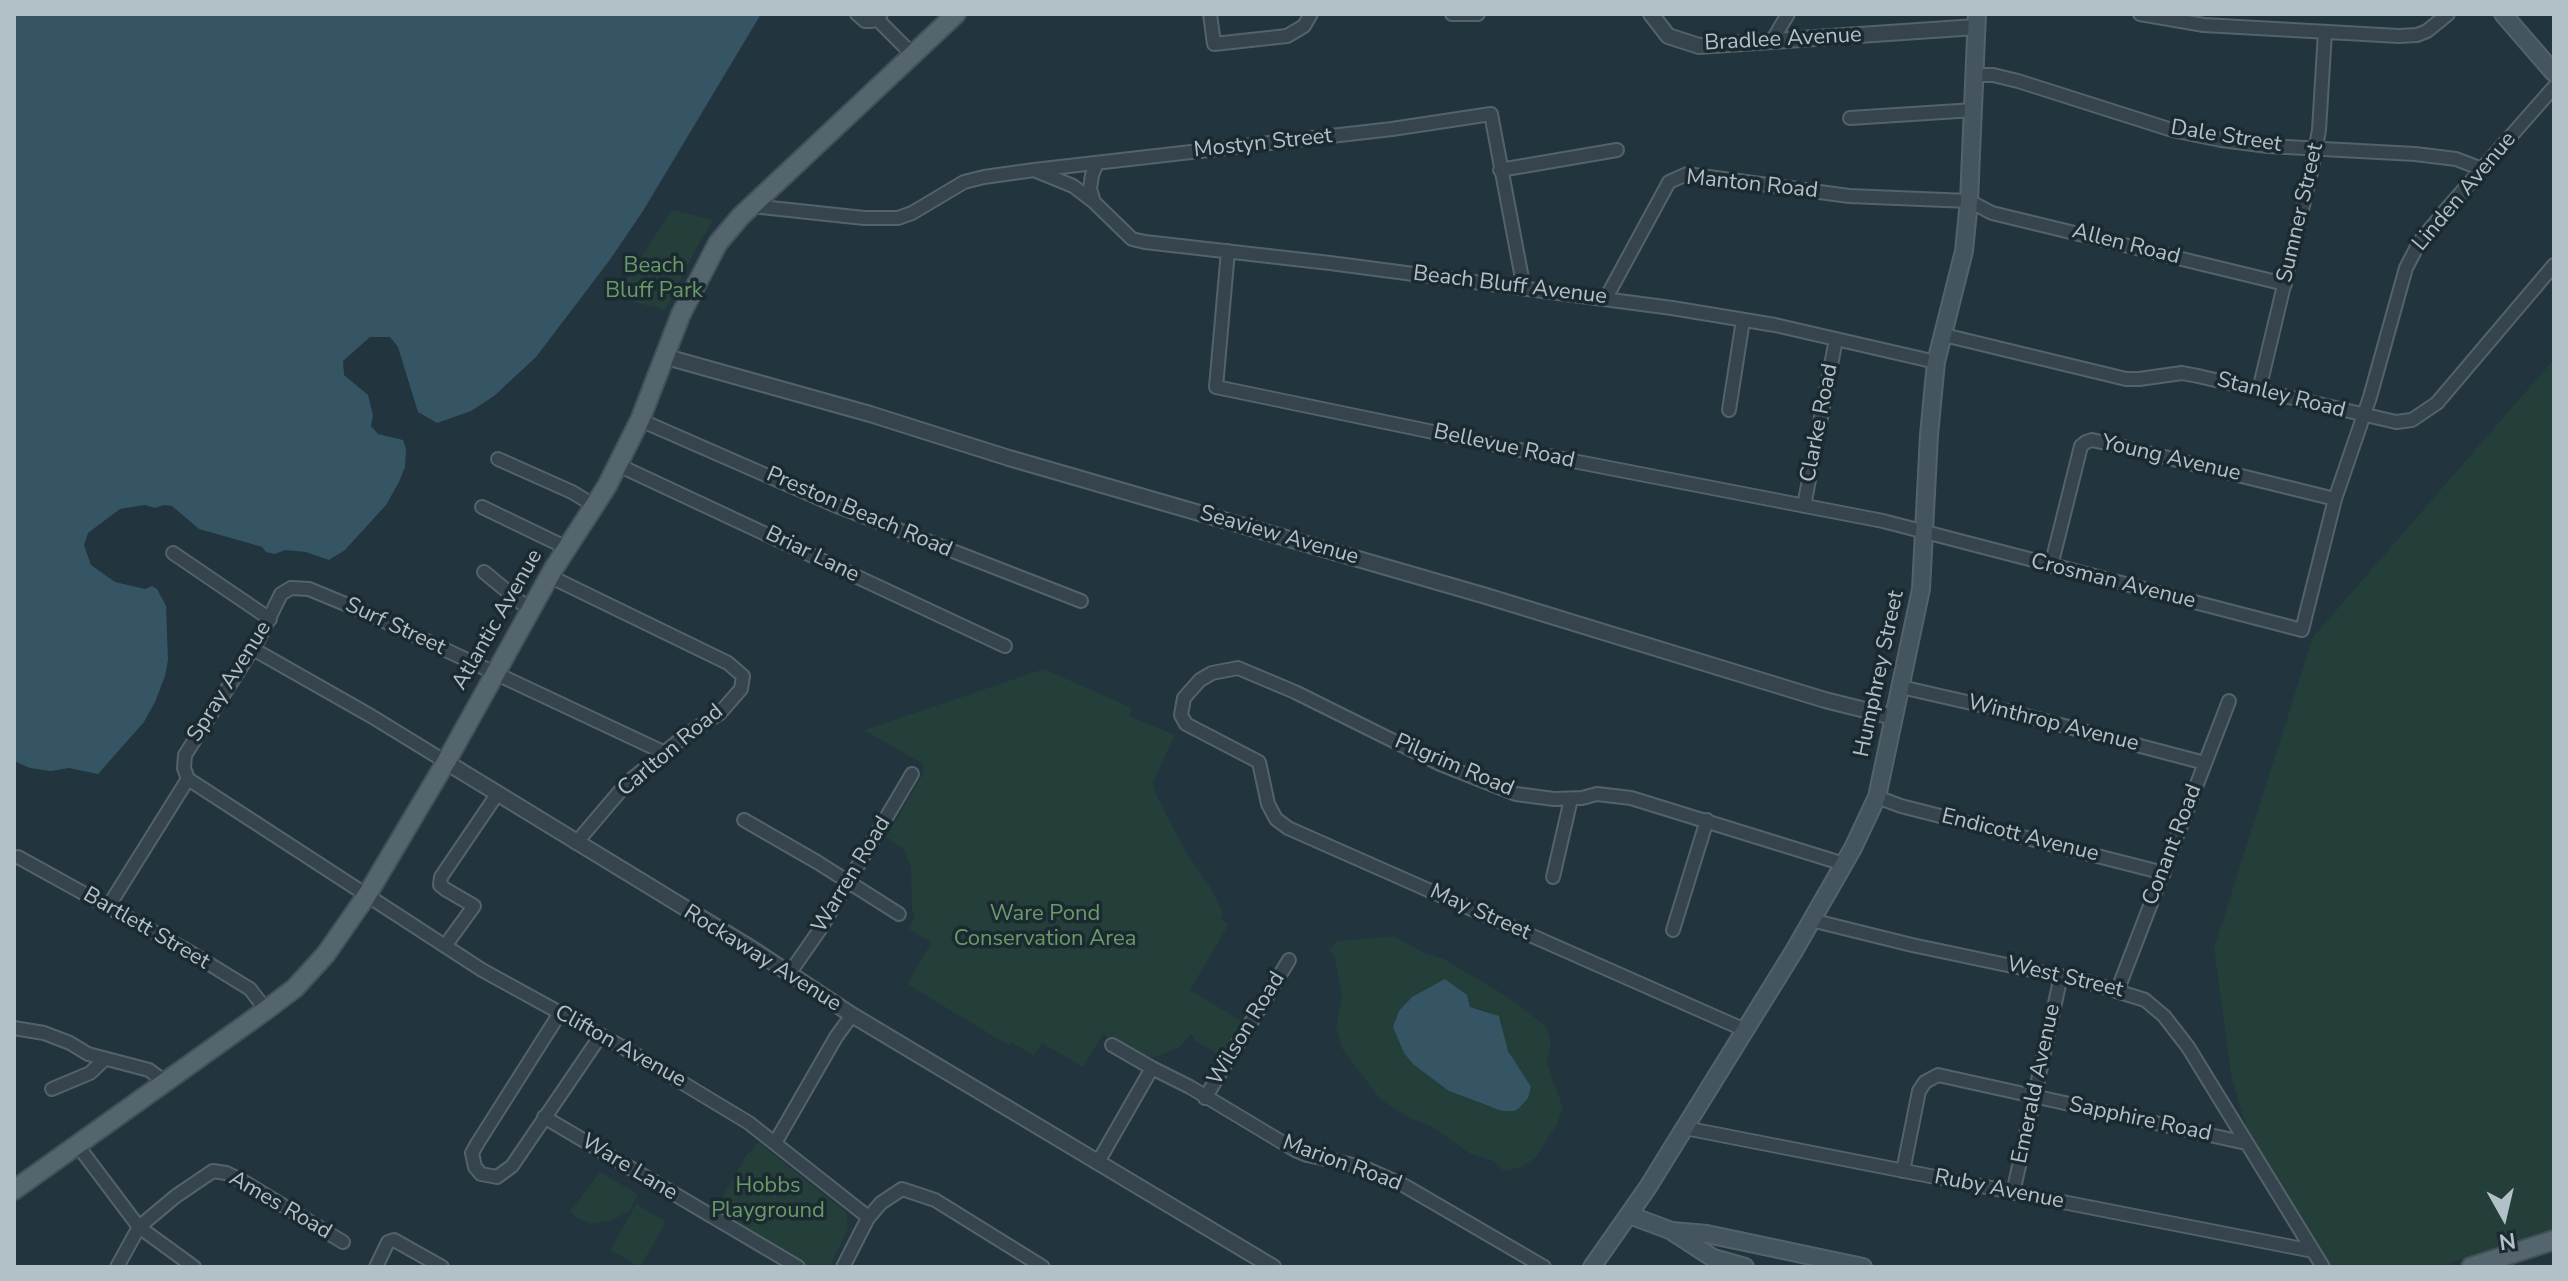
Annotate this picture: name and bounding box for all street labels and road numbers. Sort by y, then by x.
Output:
street label: Bradlee Avenue [1704,23,1862,57]
street label: Dale Street [2169,115,2283,159]
street label: Mostyn Street [1193,124,1333,164]
street label: Linden Avenue [2408,127,2522,257]
street label: Sumner Street [2272,141,2330,285]
street label: Manton Road [1685,165,1819,205]
street label: Allen Road [2069,219,2183,271]
street label: Beach Bluff Avenue [1412,261,1608,311]
street label: Clarke Road [1796,362,1844,484]
street label: Stanley Road [2214,367,2348,425]
street label: Bellevue Road [1431,419,1577,475]
street label: Young Avenue [2099,430,2243,488]
street label: Preston Beach Road [762,462,956,564]
street label: Seaview Avenue [1197,501,1361,571]
street label: Briar Lane [761,521,863,589]
street label: Atlantic Avenue [447,545,549,695]
street label: Crosman Avenue [2028,549,2198,615]
street label: Humphrey Street [1849,588,1911,760]
street label: Surf Street [341,592,449,662]
street label: Spray Avenue [182,617,278,747]
street label: Winthrop Avenue [1965,690,2141,758]
street label: Carlton Road [613,699,729,803]
street label: Pilgrim Road [1390,729,1518,803]
street label: Conant Road [2138,781,2208,909]
street label: Endicott Avenue [1939,804,2101,868]
street label: Warren Road [807,812,897,938]
street label: May Street [1426,879,1534,947]
street label: Bartlett Street [78,882,214,976]
street label: Rockaway Avenue [678,900,846,1018]
street label: West Street [2004,952,2126,1004]
street label: Wilson Road [1203,967,1291,1091]
street label: Clifton Avenue [550,1000,690,1094]
street label: Emerald Avenue [2007,1002,2067,1166]
street label: Sapphire Road [2066,1092,2214,1148]
street label: Ware Lane [576,1129,682,1207]
street label: Marion Road [1279,1130,1405,1198]
street label: Ruby Avenue [1932,1164,2066,1216]
street label: Ames Road [224,1166,336,1246]

